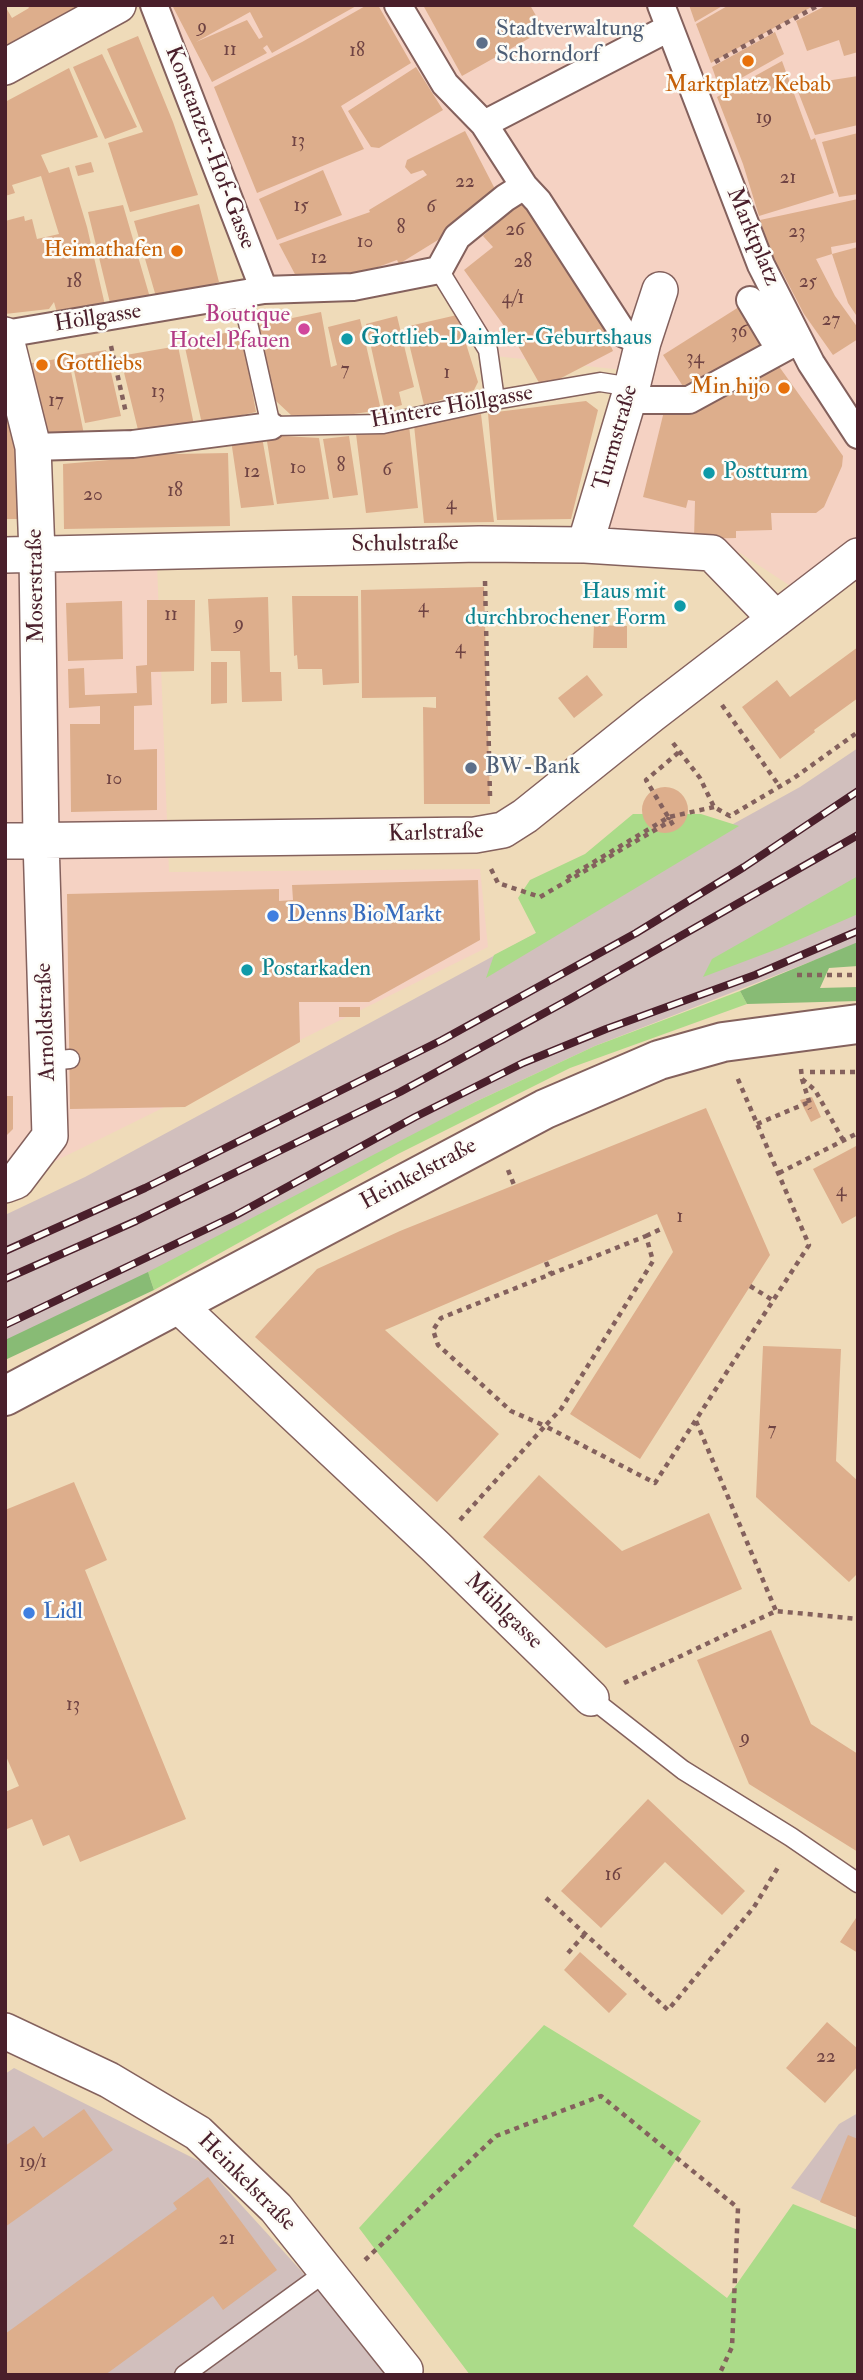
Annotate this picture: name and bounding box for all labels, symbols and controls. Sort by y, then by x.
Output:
place label: Stadtverwaltung Schorndorf [496,16,644,70]
house number: 9 [197,17,207,39]
marker: Stadtverwaltung Schorndorf [474,35,490,51]
house number: 11 [223,40,237,62]
house number: 18 [349,41,365,63]
street label: Konstanzer-Hof-Gasse [158,43,260,253]
marker: Marktplatz Kebab [740,53,756,69]
place label: Marktplatz Kebab [665,72,831,100]
house number: 19 [756,108,772,130]
house number: 13 [291,131,305,153]
house number: 21 [780,168,796,190]
house number: 22 [455,172,475,194]
street label: Marktplatz [719,184,785,290]
house number: 15 [293,196,309,218]
house number: 6 [426,197,436,219]
house number: 8 [397,218,405,240]
house number: 26 [505,220,525,242]
house number: 23 [789,222,805,244]
house number: 10 [357,232,373,254]
place label: Heimathafen [44,237,163,265]
marker: Heimathafen [169,243,185,259]
house number: 12 [311,248,327,270]
house number: 28 [514,252,532,274]
house number: 18 [66,272,82,294]
house number: 25 [799,272,817,294]
house number: 4/1 [502,288,524,310]
street label: Höllgasse [53,299,143,339]
place label: Boutique Hotel Pfauen [169,302,290,356]
house number: 27 [822,310,840,332]
marker: Boutique Hotel Pfauen [296,321,312,337]
house number: 36 [731,322,747,344]
place label: Gottlieb-Daimler-Geburtshaus [361,325,652,353]
marker: Gottlieb-Daimler-Geburtshaus [339,331,355,347]
house number: 34 [686,348,704,370]
place label: Gottliebs [56,351,142,379]
marker: Gottliebs [34,357,50,373]
house number: 7 [341,360,349,382]
house number: 1 [444,363,450,385]
place label: Min hijo [690,374,770,402]
street label: Hintere Höllgasse [369,380,535,436]
marker: Min hijo [776,380,792,396]
house number: 13 [151,382,165,404]
street label: Turmstraße [589,382,645,494]
house number: 17 [48,391,64,413]
house number: 8 [337,456,345,478]
house number: 10 [290,458,306,480]
place label: Postturm [723,459,808,487]
house number: 6 [382,460,392,482]
house number: 12 [244,462,260,484]
marker: Postturm [701,465,717,481]
house number: 18 [167,481,183,503]
house number: 20 [83,485,103,507]
house number: 4 [446,494,456,516]
street label: Moserstraße [22,529,52,643]
street label: Schulstraße [351,530,459,560]
place label: Haus mit durchbrochener Form [465,579,666,633]
house number: 4 [418,597,428,619]
marker: Haus mit durchbrochener Form [672,598,688,614]
house number: 11 [164,605,178,627]
house number: 9 [234,614,244,636]
house number: 4 [455,638,465,660]
place label: BW-Bank [485,754,580,782]
marker: BW-Bank [463,760,479,776]
house number: 10 [106,769,122,791]
street label: Karlstraße [388,819,484,849]
place label: Denns BioMarkt [287,902,442,930]
marker: Denns BioMarkt [265,908,281,924]
place label: Postarkaden [261,956,371,984]
street label: Arnoldstraße [31,962,63,1082]
marker: Postarkaden [239,962,255,978]
street label: Heinkelstraße [356,1133,482,1217]
house number: 4 [836,1181,846,1203]
house number: 1 [677,1207,683,1229]
house number: 7 [768,1420,776,1442]
street label: Mühlgasse [458,1568,548,1656]
place label: Lidl [43,1599,83,1627]
marker: Lidl [21,1605,37,1621]
house number: 13 [66,1695,80,1717]
house number: 9 [740,1728,750,1750]
house number: 16 [605,1865,621,1887]
house number: 22 [816,2047,836,2069]
street label: Heinkelstraße [191,2128,301,2238]
house number: 19/1 [19,2152,47,2174]
house number: 21 [219,2229,235,2251]

